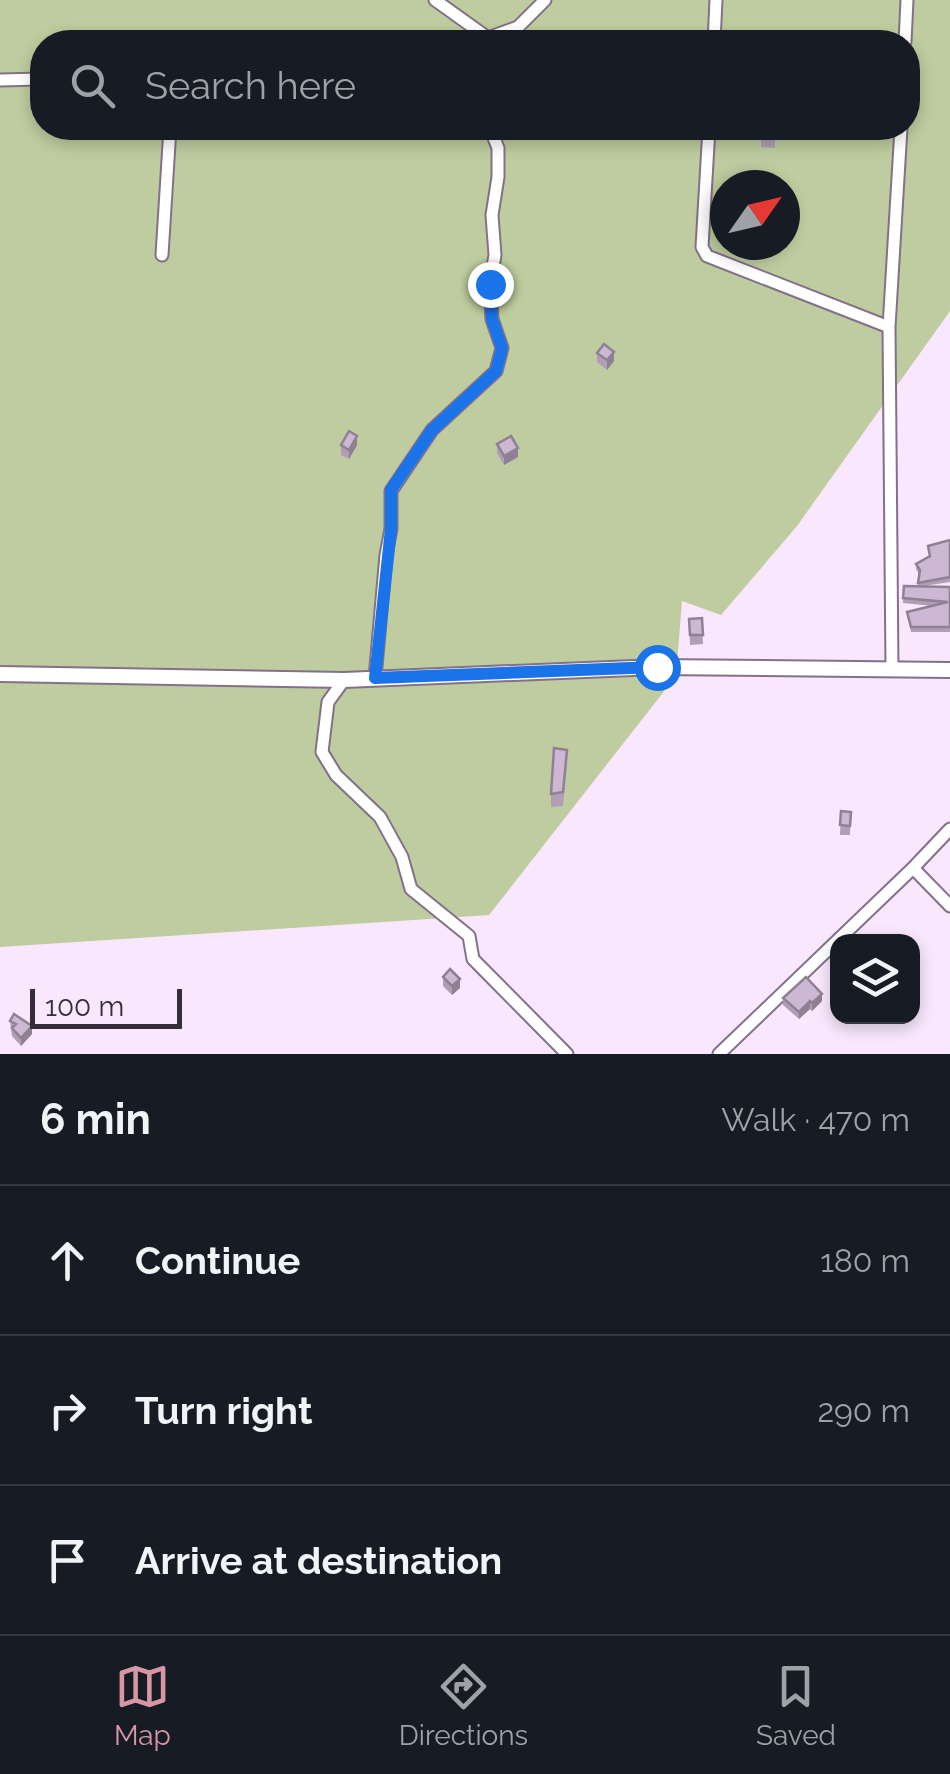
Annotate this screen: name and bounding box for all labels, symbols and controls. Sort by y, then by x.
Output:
search box [30,30,920,140]
icon: search [65,58,120,113]
text: Search here [145,63,356,108]
north arrow [710,170,800,260]
route end [468,262,514,308]
route start [635,645,681,691]
map controls [830,934,920,1024]
button: layers [830,934,920,1024]
scale bar [30,984,182,1028]
text: 100 m [45,990,124,1023]
text: 6 min [40,1095,151,1144]
text: Walk · 470 m [721,1101,910,1138]
icon: ahead [40,1233,95,1288]
text: Continue [135,1238,300,1283]
text: 180 m [820,1242,910,1279]
icon: right [40,1383,95,1438]
text: Turn right [135,1388,312,1433]
text: 290 m [817,1392,910,1429]
icon: arrive [40,1533,95,1588]
text: Arrive at destination [135,1538,502,1583]
tab: Map [114,1659,171,1752]
tab: Directions [399,1659,528,1752]
tab: Saved [756,1659,836,1752]

